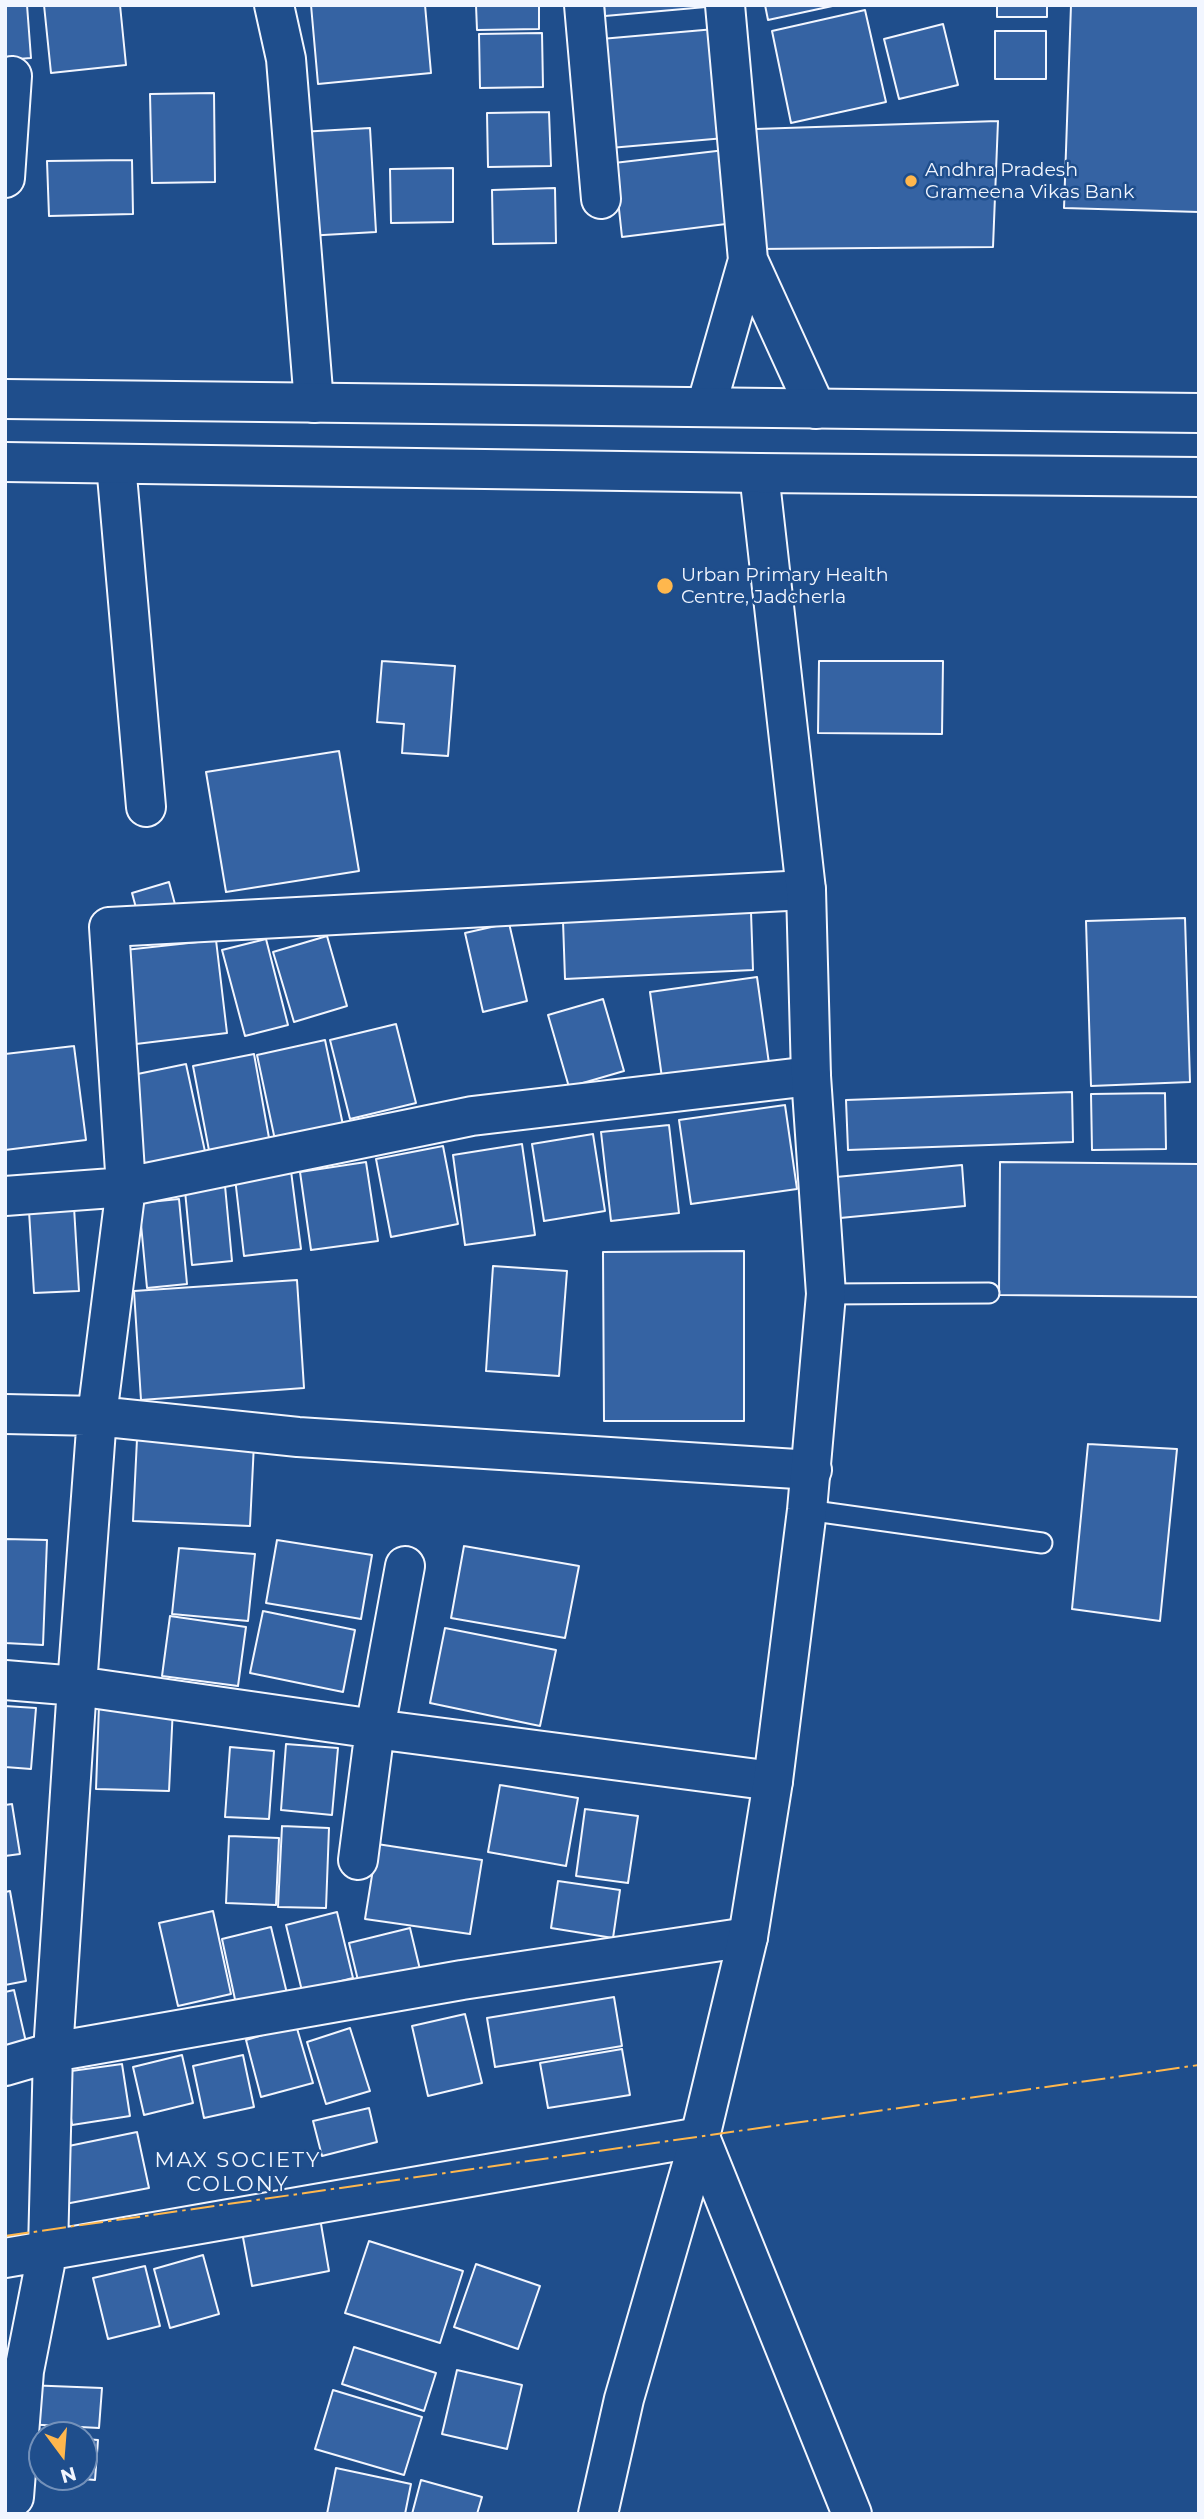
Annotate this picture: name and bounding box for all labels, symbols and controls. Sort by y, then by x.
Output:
place label: Andhra Pradesh Grameena Vikas Bank [925,159,1134,203]
marker: Andhra Pradesh Grameena Vikas Bank [903,173,919,189]
place label: Urban Primary Health Centre, Jadcherla [681,564,889,608]
marker: Urban Primary Health Centre, Jadcherla [655,576,675,596]
district label: MAX SOCIETY COLONY [156,2148,320,2198]
north arrow [28,2421,98,2491]
text: N [58,2462,79,2488]

